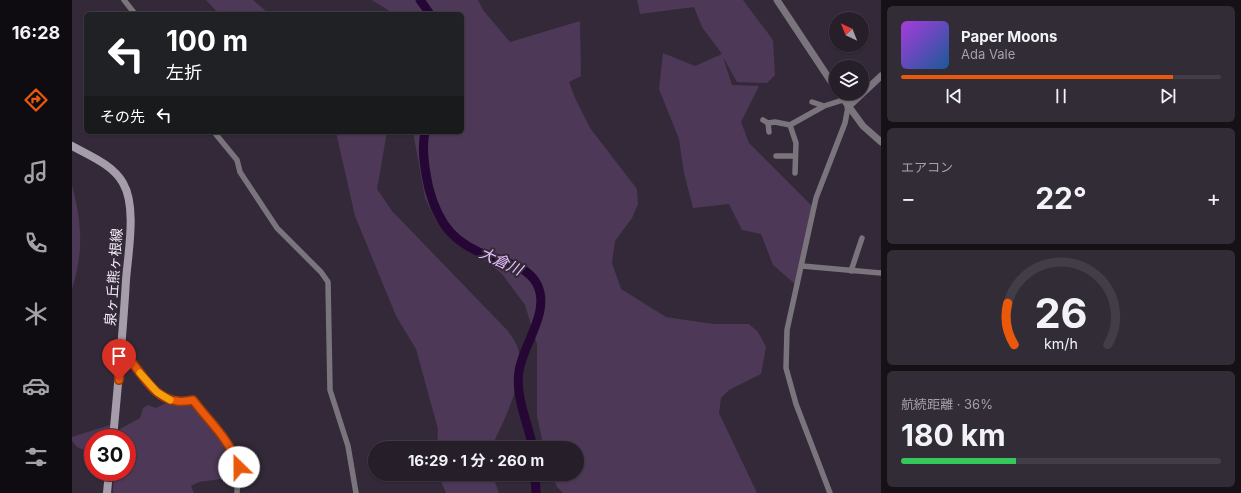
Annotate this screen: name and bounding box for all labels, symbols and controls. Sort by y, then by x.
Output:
north arrow [829,12,869,52]
map controls [829,12,869,100]
text: 16:28 [12,22,60,43]
text: 100 m [166,24,248,58]
text: Paper Moons [961,27,1057,46]
icon: left [100,28,152,80]
text: Ada Vale [961,46,1015,62]
button: layers [829,60,869,100]
text: 左折 [166,62,202,83]
icon: previous [943,85,965,107]
icon: pause [1050,85,1072,107]
icon: next [1157,85,1179,107]
icon: directions [22,86,50,114]
icon: left [153,104,175,126]
text: その先 [100,107,145,126]
icon: music [22,158,50,186]
text: エアコン [901,159,953,175]
text: 22° [1035,180,1087,216]
text: − [901,185,916,211]
text: + [1206,185,1221,211]
street label: 泉ヶ丘熊ヶ根線 [101,228,125,326]
icon: phone [22,229,50,257]
water label: 大倉川 [477,243,527,280]
text: 26 [1034,288,1088,338]
icon: climate [22,300,50,328]
text: km/h [1044,335,1078,352]
pin [102,339,136,380]
icon: arrive [108,345,130,367]
icon: car [22,372,50,400]
text: 航続距離 · 36% [901,396,993,412]
text: 180 km [901,417,1006,453]
speed limit sign: 30 [84,429,136,481]
icon: filters [22,443,50,471]
position arrow [218,446,260,488]
text: 16:29 · 1 分 · 260 m [408,451,544,470]

